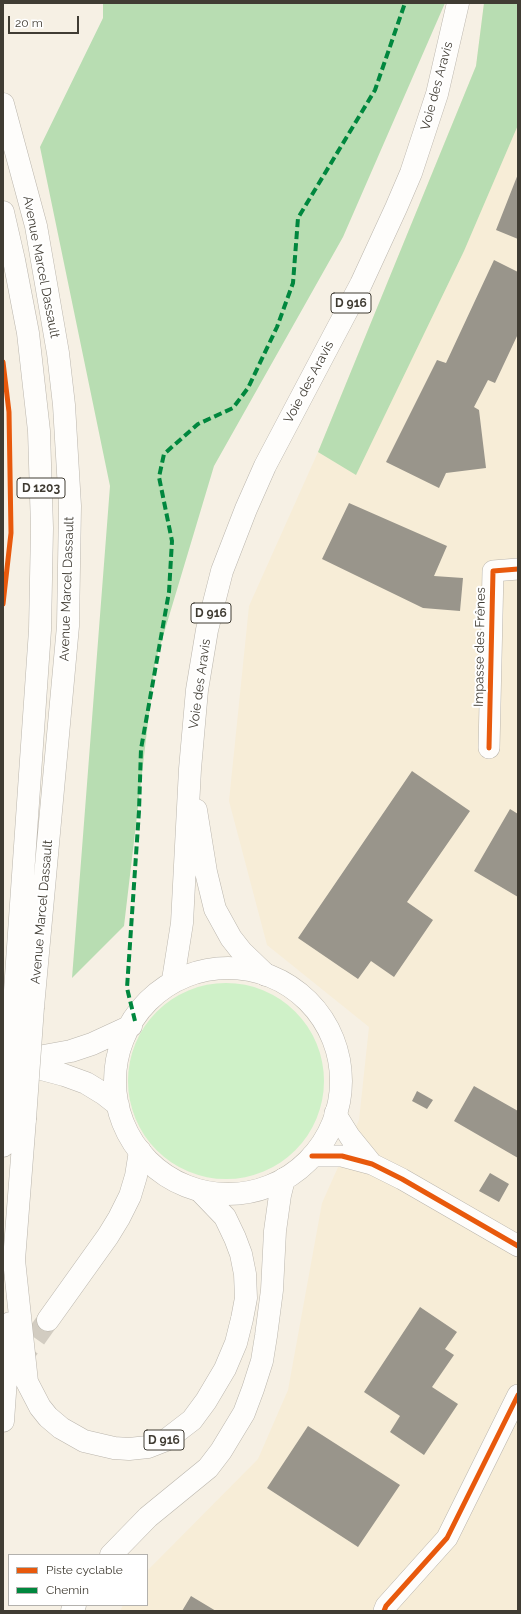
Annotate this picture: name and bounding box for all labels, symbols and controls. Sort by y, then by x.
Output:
scale bar [10,8,81,34]
text: 20 m [15,16,43,30]
street label: Voie des Aravis [418,40,456,132]
street label: Avenue Marcel Dassault [20,194,62,340]
road number: D 916 [331,293,371,313]
street label: Voie des Aravis [281,338,337,426]
road number: D 1203 [17,478,65,498]
street label: Avenue Marcel Dassault [57,516,77,662]
street label: Impasse des Frênes [471,587,489,707]
road number: D 916 [191,603,231,623]
street label: Voie des Aravis [186,638,214,730]
street label: Avenue Marcel Dassault [28,839,56,985]
road number: D 916 [144,1430,184,1450]
legend [8,1554,148,1606]
text: Piste cyclable [46,1563,123,1577]
text: Chemin [46,1583,89,1597]

